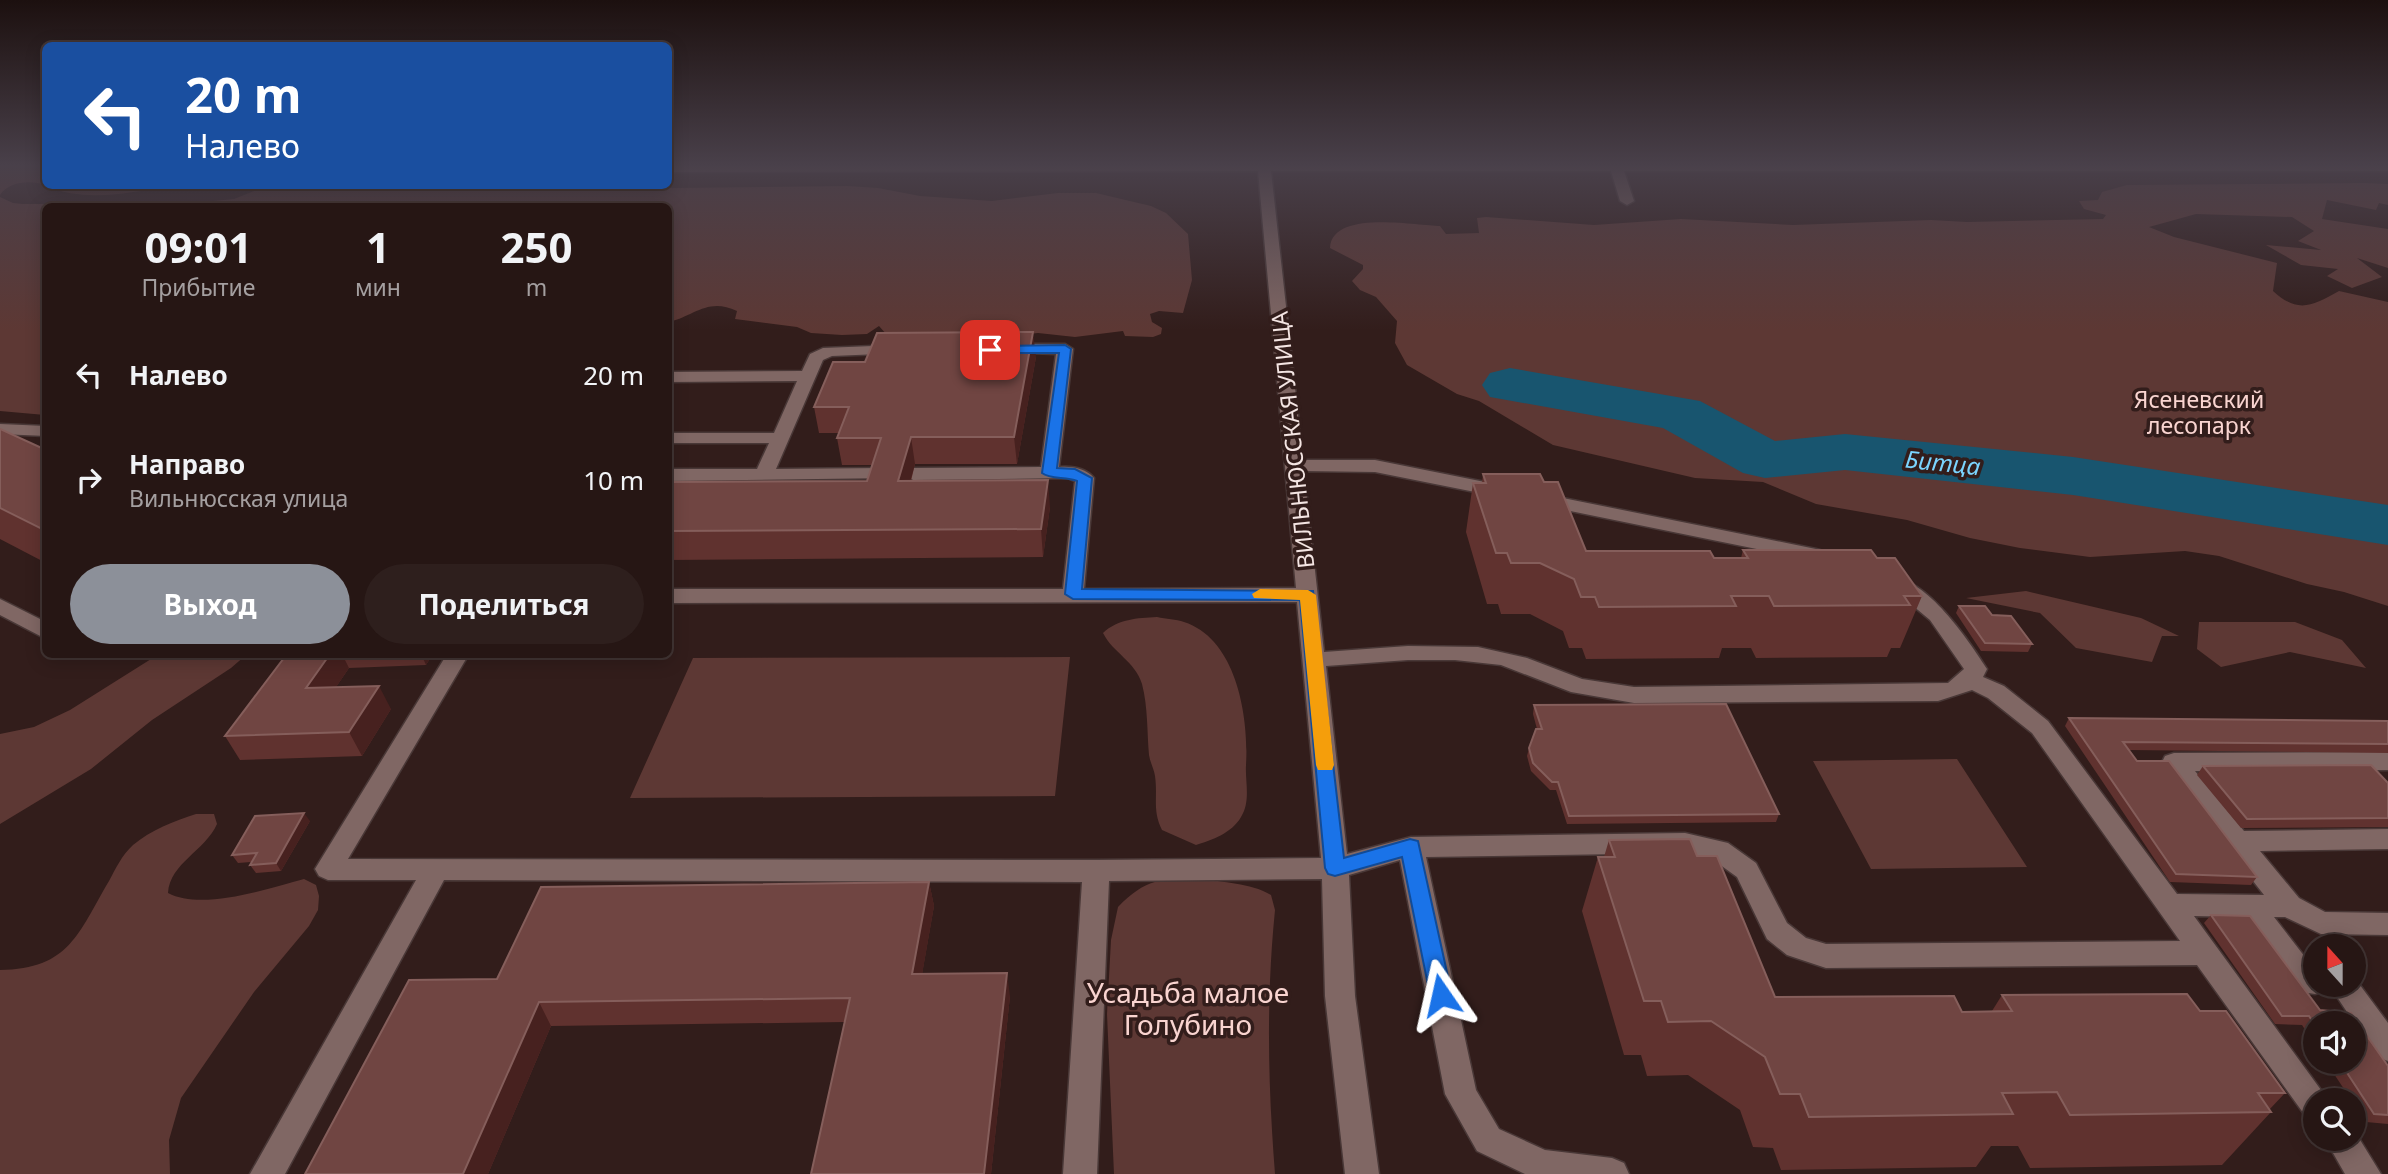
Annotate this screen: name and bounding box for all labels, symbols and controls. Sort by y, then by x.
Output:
text: 20 m [185,61,302,127]
icon: left [70,70,161,161]
text: Налево [185,124,300,167]
text: 09:01 [145,218,252,275]
text: 1 [366,218,390,275]
text: 250 [500,218,573,275]
text: Прибытие [141,271,255,303]
text: мин [355,271,401,303]
text: m [526,271,547,303]
street label: ВИЛЬНЮССКАЯ УЛИЦА [1263,310,1321,570]
pin [960,320,1020,380]
icon: arrive [971,331,1009,369]
icon: left [70,356,108,394]
text: Налево [129,357,228,393]
text: 20 m [583,357,644,393]
park label: Ясеневский лесопарк [2134,383,2264,441]
water label: Битца [1904,442,1983,482]
text: Направо [129,446,245,482]
icon: right [70,461,108,499]
text: 10 m [583,462,644,498]
text: Вильнюсская улица [129,482,348,514]
button: Выход [70,564,350,644]
button: Поделиться [364,564,644,644]
north arrow [2303,934,2366,998]
map controls [2303,934,2366,1151]
position arrow [1404,958,1478,1032]
park label: Усадьба малое Голубино [1087,973,1289,1043]
button: sound [2303,1011,2366,1074]
button: search [2303,1088,2366,1151]

